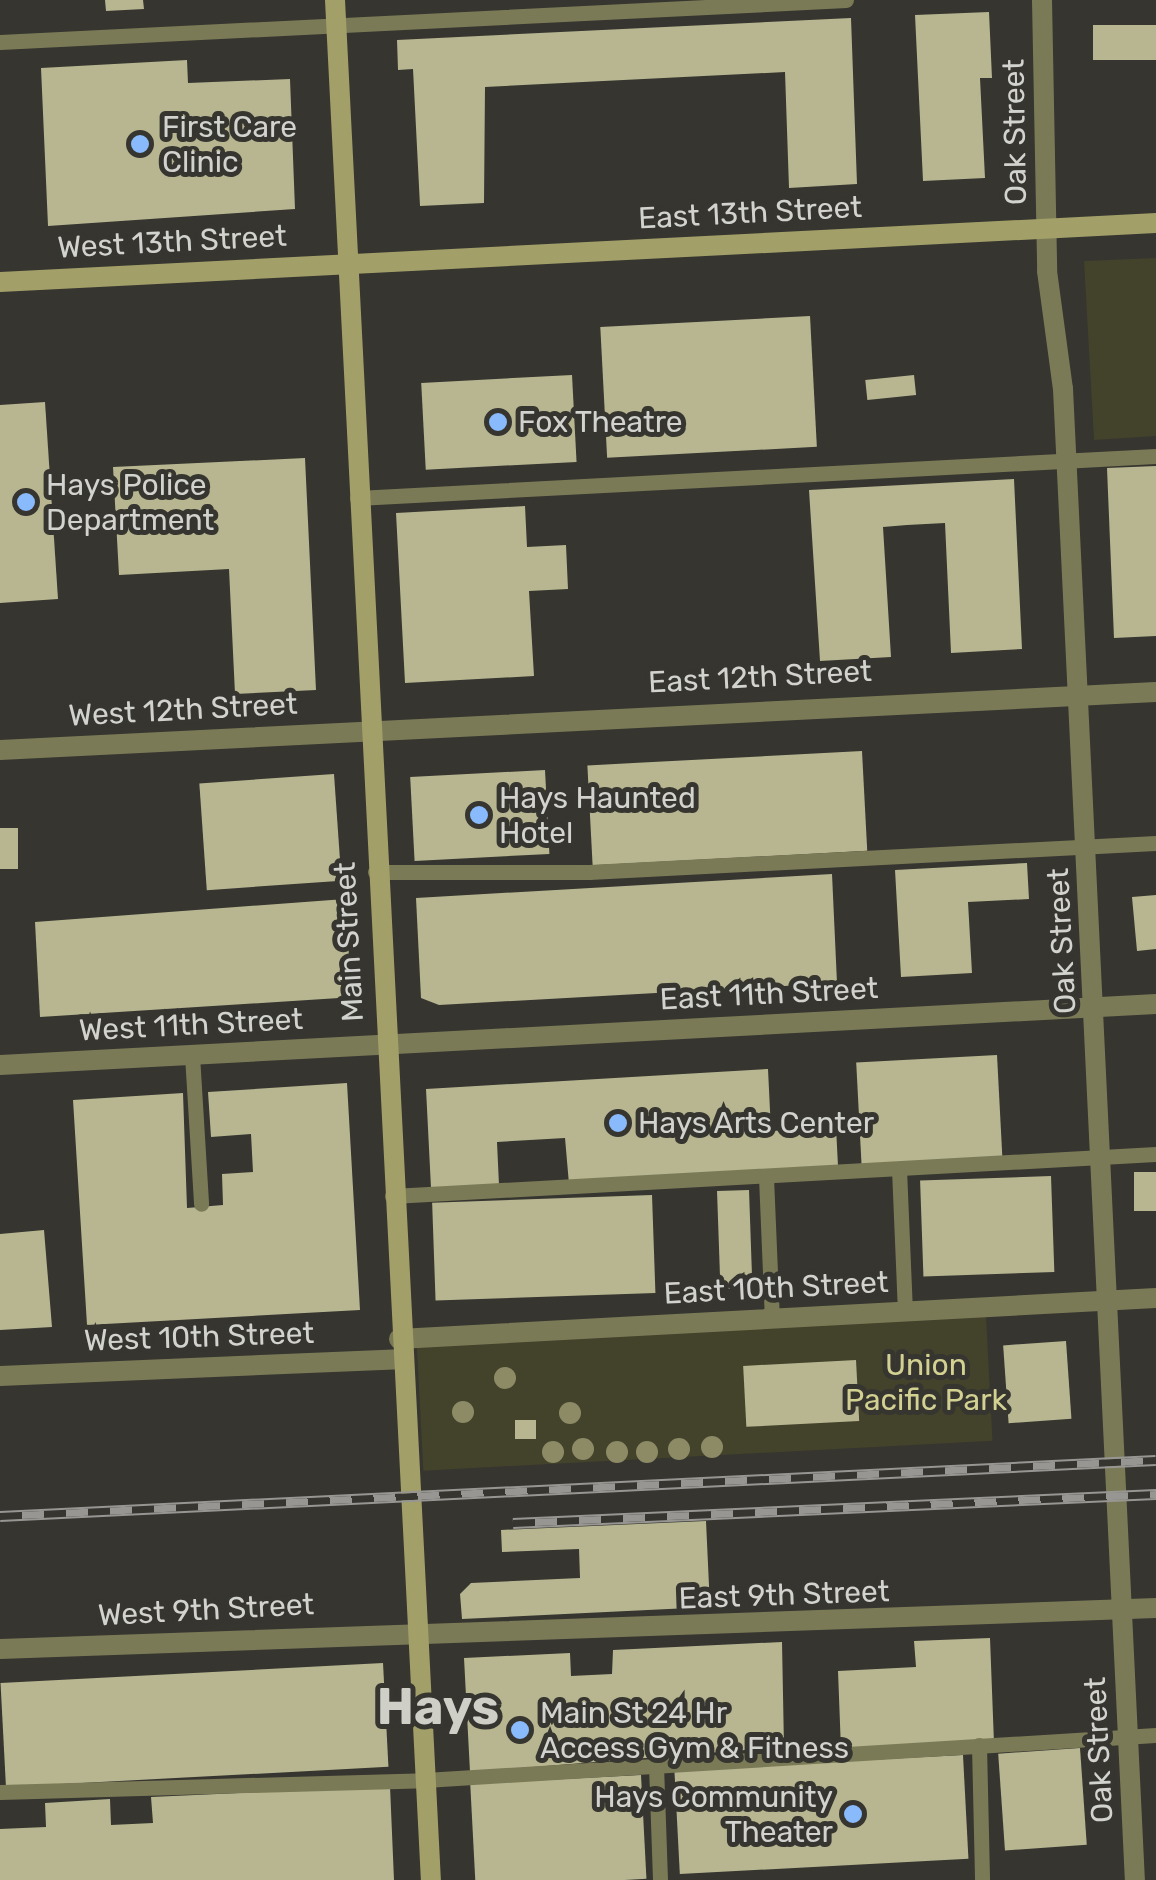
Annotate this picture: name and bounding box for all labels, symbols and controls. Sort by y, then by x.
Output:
street label: Oak Street [996,58,1034,206]
place label: First Care Clinic [162,109,297,180]
marker: First Care Clinic [127,131,153,157]
street label: East 13th Street [637,189,863,237]
street label: West 13th Street [56,218,288,266]
place label: Fox Theatre [518,404,683,440]
marker: Fox Theatre [487,411,509,433]
place label: Hays Police Department [46,467,214,538]
marker: Hays Police Department [15,491,37,513]
street label: East 12th Street [647,653,873,701]
street label: West 12th Street [68,686,298,734]
place label: Hays Haunted Hotel [499,780,696,850]
marker: Hays Haunted Hotel [468,804,490,826]
street label: Main Street [327,861,371,1023]
street label: Oak Street [1040,867,1084,1015]
street label: East 11th Street [659,970,879,1018]
street label: West 11th Street [78,1001,304,1049]
place label: Hays Arts Center [638,1105,875,1141]
marker: Hays Arts Center [607,1112,629,1134]
street label: East 10th Street [663,1264,889,1312]
street label: West 10th Street [83,1315,315,1359]
park label: Union Pacific Park [845,1347,1007,1418]
street label: East 9th Street [678,1573,890,1617]
street label: West 9th Street [97,1586,315,1634]
street label: Oak Street [1077,1676,1121,1824]
district label: Hays [377,1678,499,1738]
place label: Main St 24 Hr Access Gym & Fitness [540,1695,849,1766]
marker: Main St 24 Hr Access Gym & Fitness [509,1719,531,1741]
place label: Hays Community Theater [594,1779,833,1850]
marker: Hays Community Theater [842,1803,864,1825]

